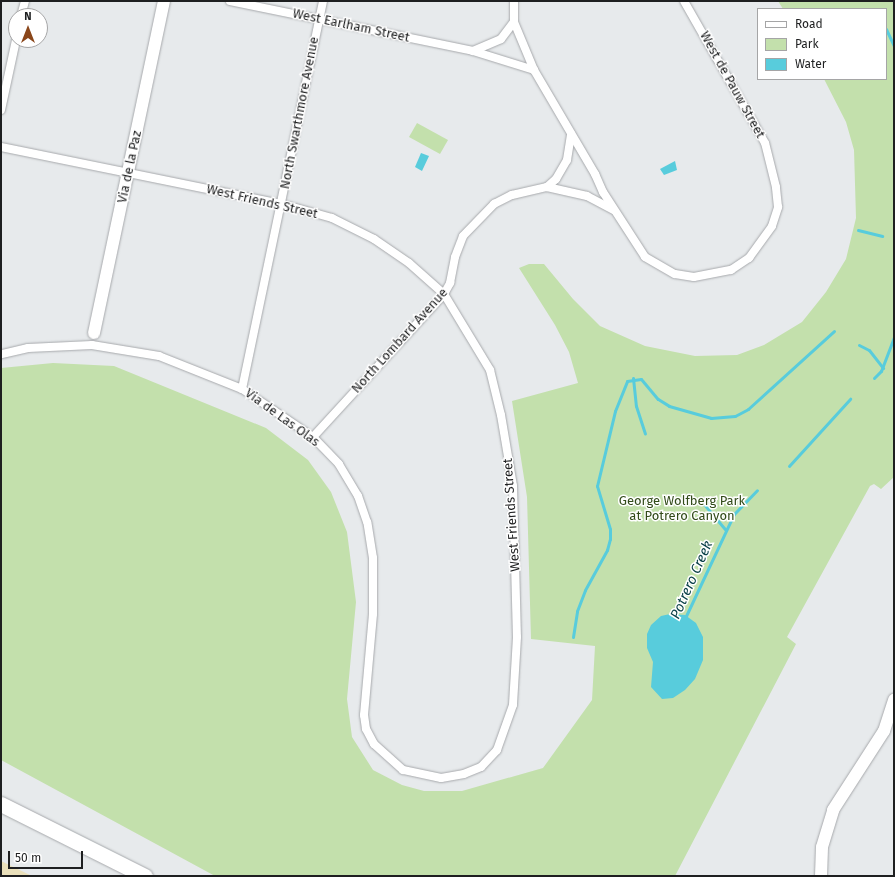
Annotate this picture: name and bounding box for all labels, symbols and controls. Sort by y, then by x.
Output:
street label: West Earlham Street [291,6,411,46]
north arrow [8,8,48,48]
legend [757,8,887,80]
text: N [24,10,32,23]
text: Road [795,17,823,31]
street label: West de Pauw Street [696,29,768,141]
street label: North Swarthmore Avenue [278,35,322,191]
text: Park [795,37,819,51]
text: Water [795,57,826,71]
street label: Via de la Paz [115,129,145,205]
street label: West Friends Street [205,182,319,222]
street label: North Lombard Avenue [349,285,451,397]
street label: Via de Las Olas [242,386,322,450]
street label: West Friends Street [500,458,524,572]
park label: George Wolfberg Park at Potrero Canyon [619,494,745,525]
water label: Potrero Creek [667,538,717,622]
scale bar [10,843,85,869]
text: 50 m [15,851,41,865]

